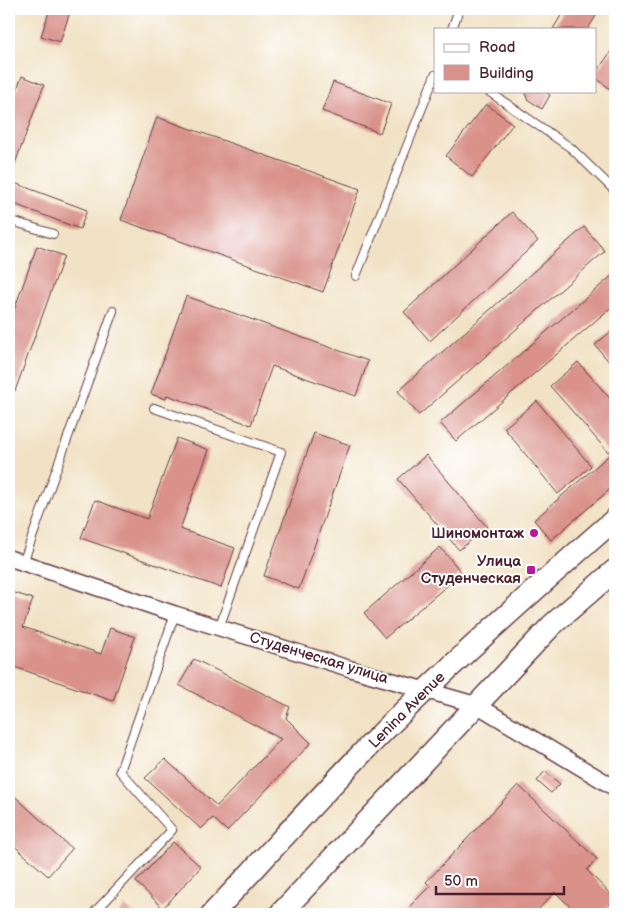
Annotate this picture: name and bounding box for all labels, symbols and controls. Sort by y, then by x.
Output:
legend [434,28,596,92]
text: Road [479,38,515,57]
text: Building [479,64,534,83]
place label: Шиномонтаж [431,524,525,543]
marker: Шиномонтаж [528,527,540,539]
place label: Улица Студенческая [421,552,521,588]
marker: Улица Студенческая [525,564,537,576]
street label: Студенческая улица [247,628,391,688]
street label: Lenina Avenue [365,668,449,752]
scale bar [436,863,564,895]
text: 50 m [444,872,478,891]

